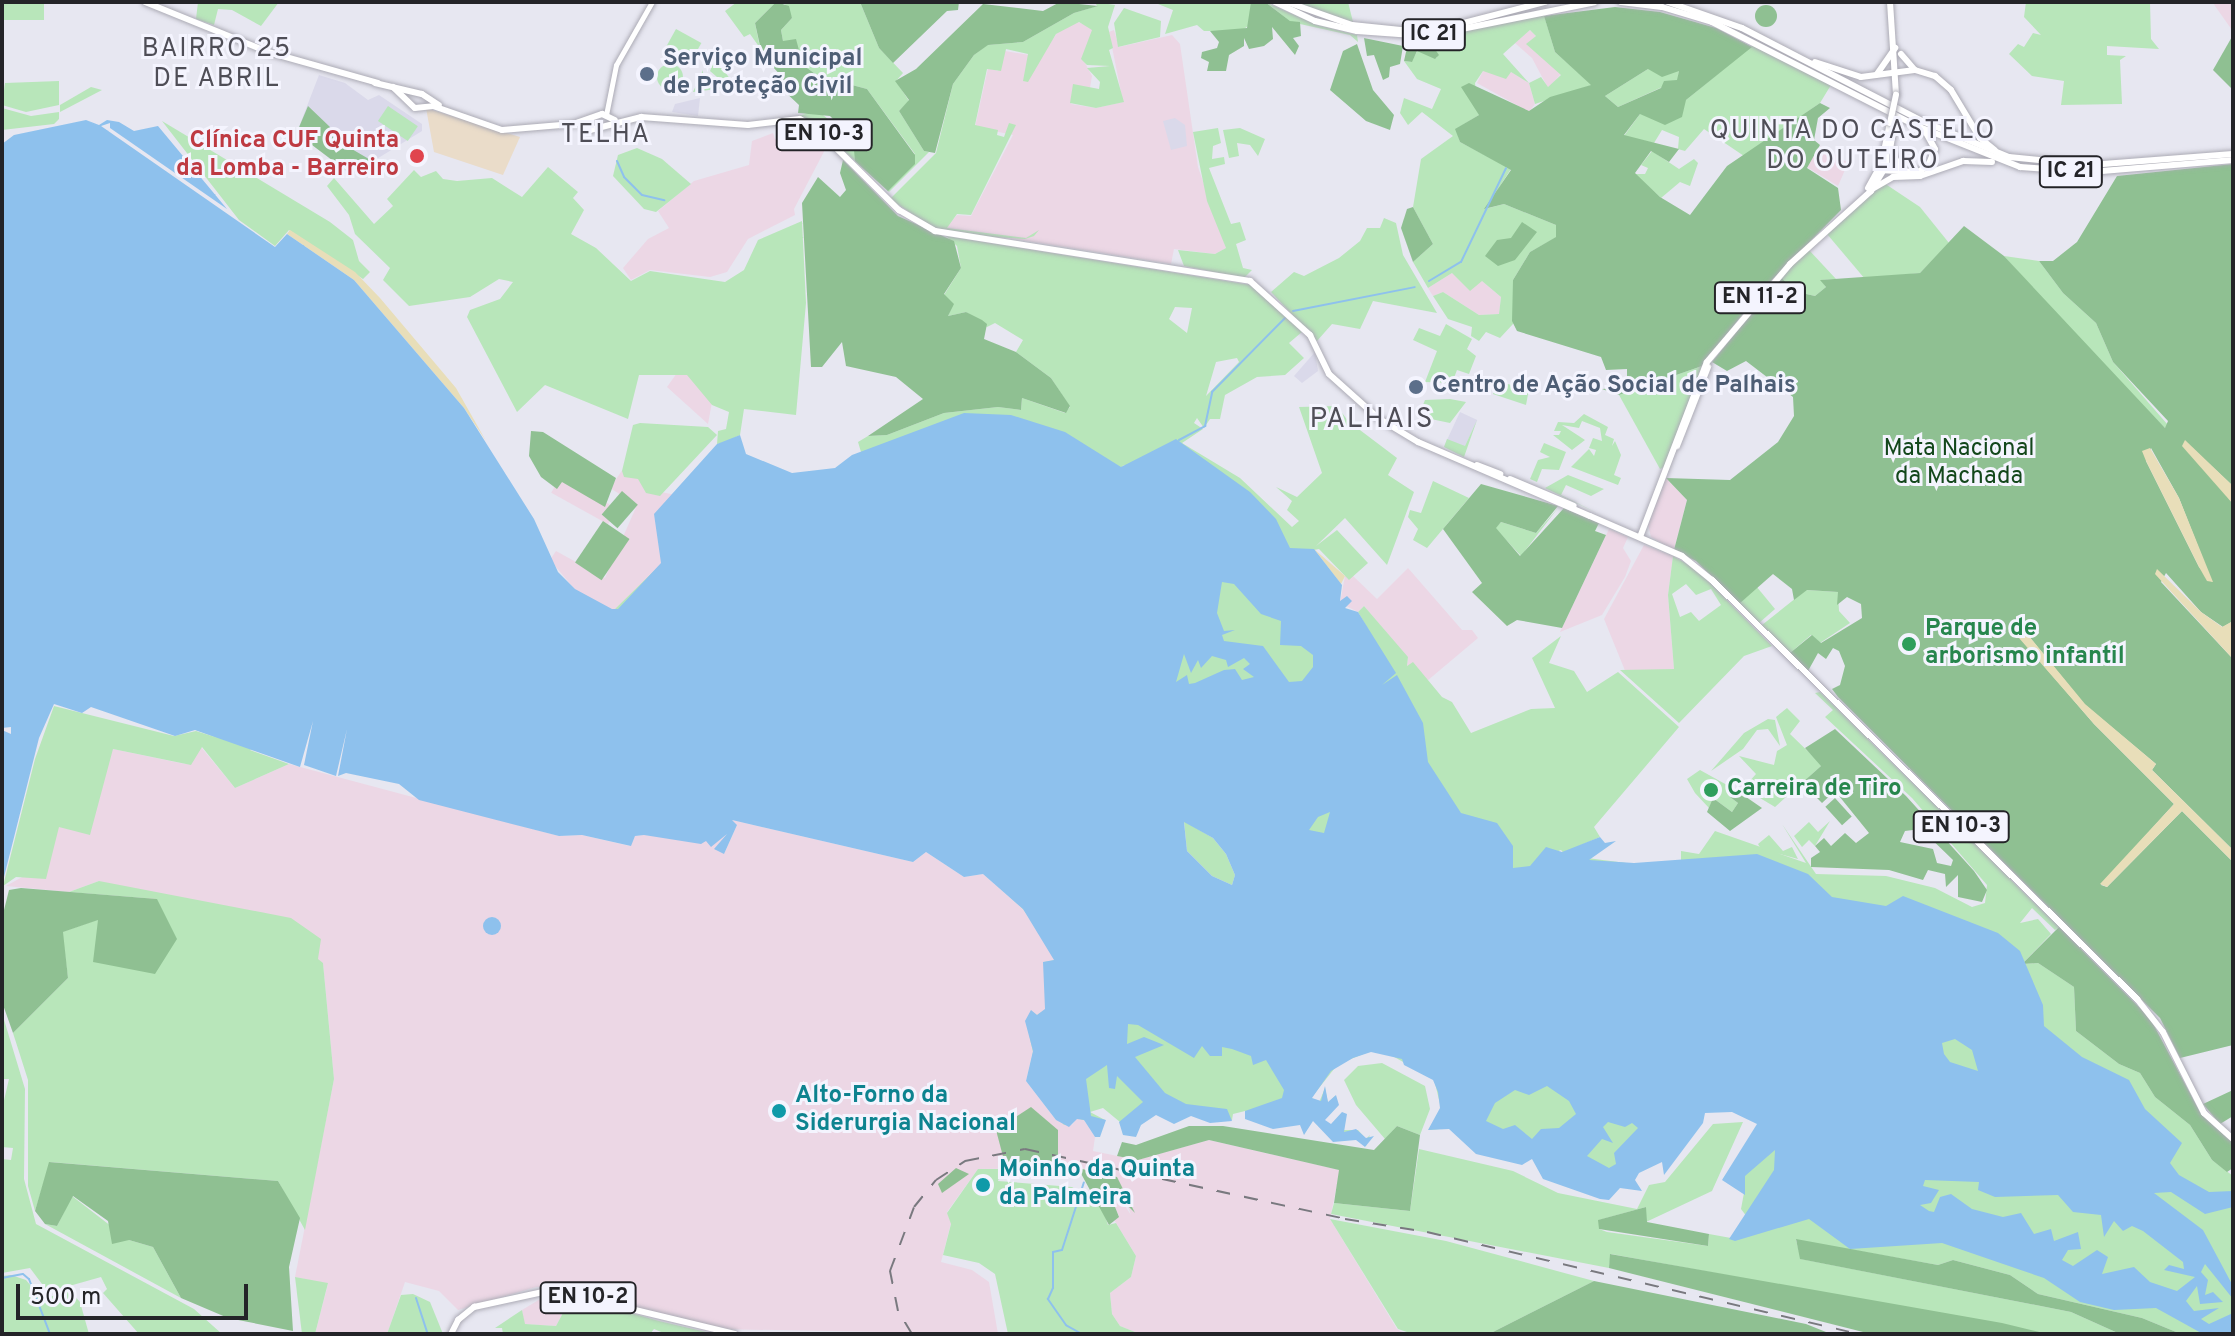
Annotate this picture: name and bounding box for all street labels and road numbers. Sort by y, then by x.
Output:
road number: IC 21 [1400,17,1468,53]
road number: EN 10-3 [774,117,874,153]
road number: IC 21 [2037,154,2105,190]
road number: EN 11-2 [1712,280,1808,316]
road number: EN 10-3 [1911,809,2011,845]
road number: EN 10-2 [538,1280,638,1316]

